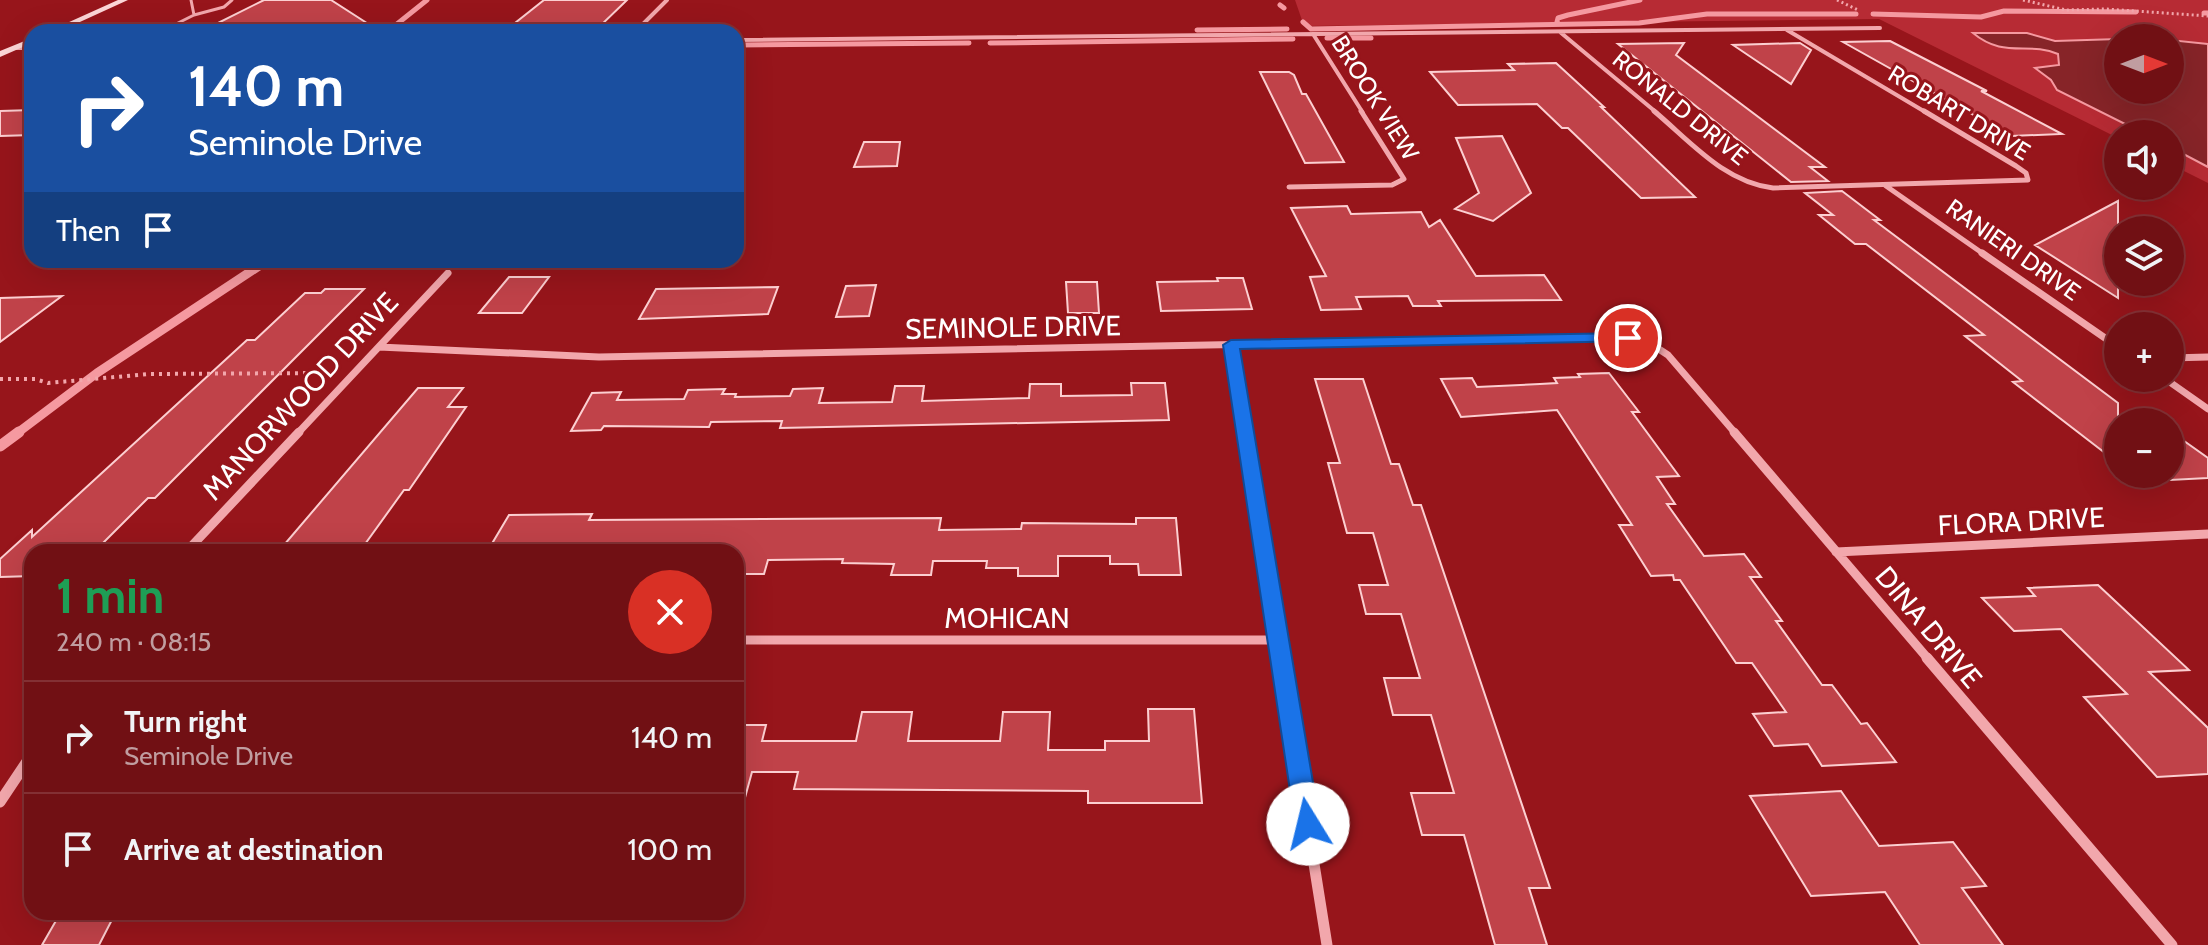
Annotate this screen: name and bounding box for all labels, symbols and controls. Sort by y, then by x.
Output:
north arrow [2104,24,2184,104]
map controls [2104,24,2184,488]
street label: BROOK VIEW [1326,30,1425,166]
street label: RONALD DRIVE [1607,44,1754,171]
text: 140 m [188,52,344,120]
icon: right [56,56,160,160]
street label: ROBART DRIVE [1883,59,2035,166]
text: Seminole Drive [188,120,422,164]
button: sound [2104,120,2184,200]
street label: RANIERI DRIVE [1940,193,2086,307]
icon: arrive [136,208,180,252]
text: Then [56,212,120,249]
button: layers [2104,216,2184,296]
street label: MANORWOOD DRIVE [195,285,405,507]
pin [1594,304,1662,372]
street label: SEMINOLE DRIVE [905,308,1121,346]
button: + [2104,312,2184,392]
icon: arrive [1606,316,1650,360]
button: − [2104,408,2184,488]
street label: FLORA DRIVE [1937,500,2105,542]
street label: DINA DRIVE [1868,559,1990,695]
text: 1 min [56,567,164,625]
button: close [628,570,712,654]
street label: MOHICAN [944,601,1070,635]
text: 240 m · 08:15 [56,626,211,658]
text: Turn right [124,703,247,740]
icon: right [56,715,100,759]
text: 140 m [631,719,712,756]
text: Seminole Drive [124,740,293,772]
position arrow [1266,782,1350,866]
icon: arrive [56,827,100,871]
text: Arrive at destination [124,831,384,868]
text: 100 m [627,831,712,868]

